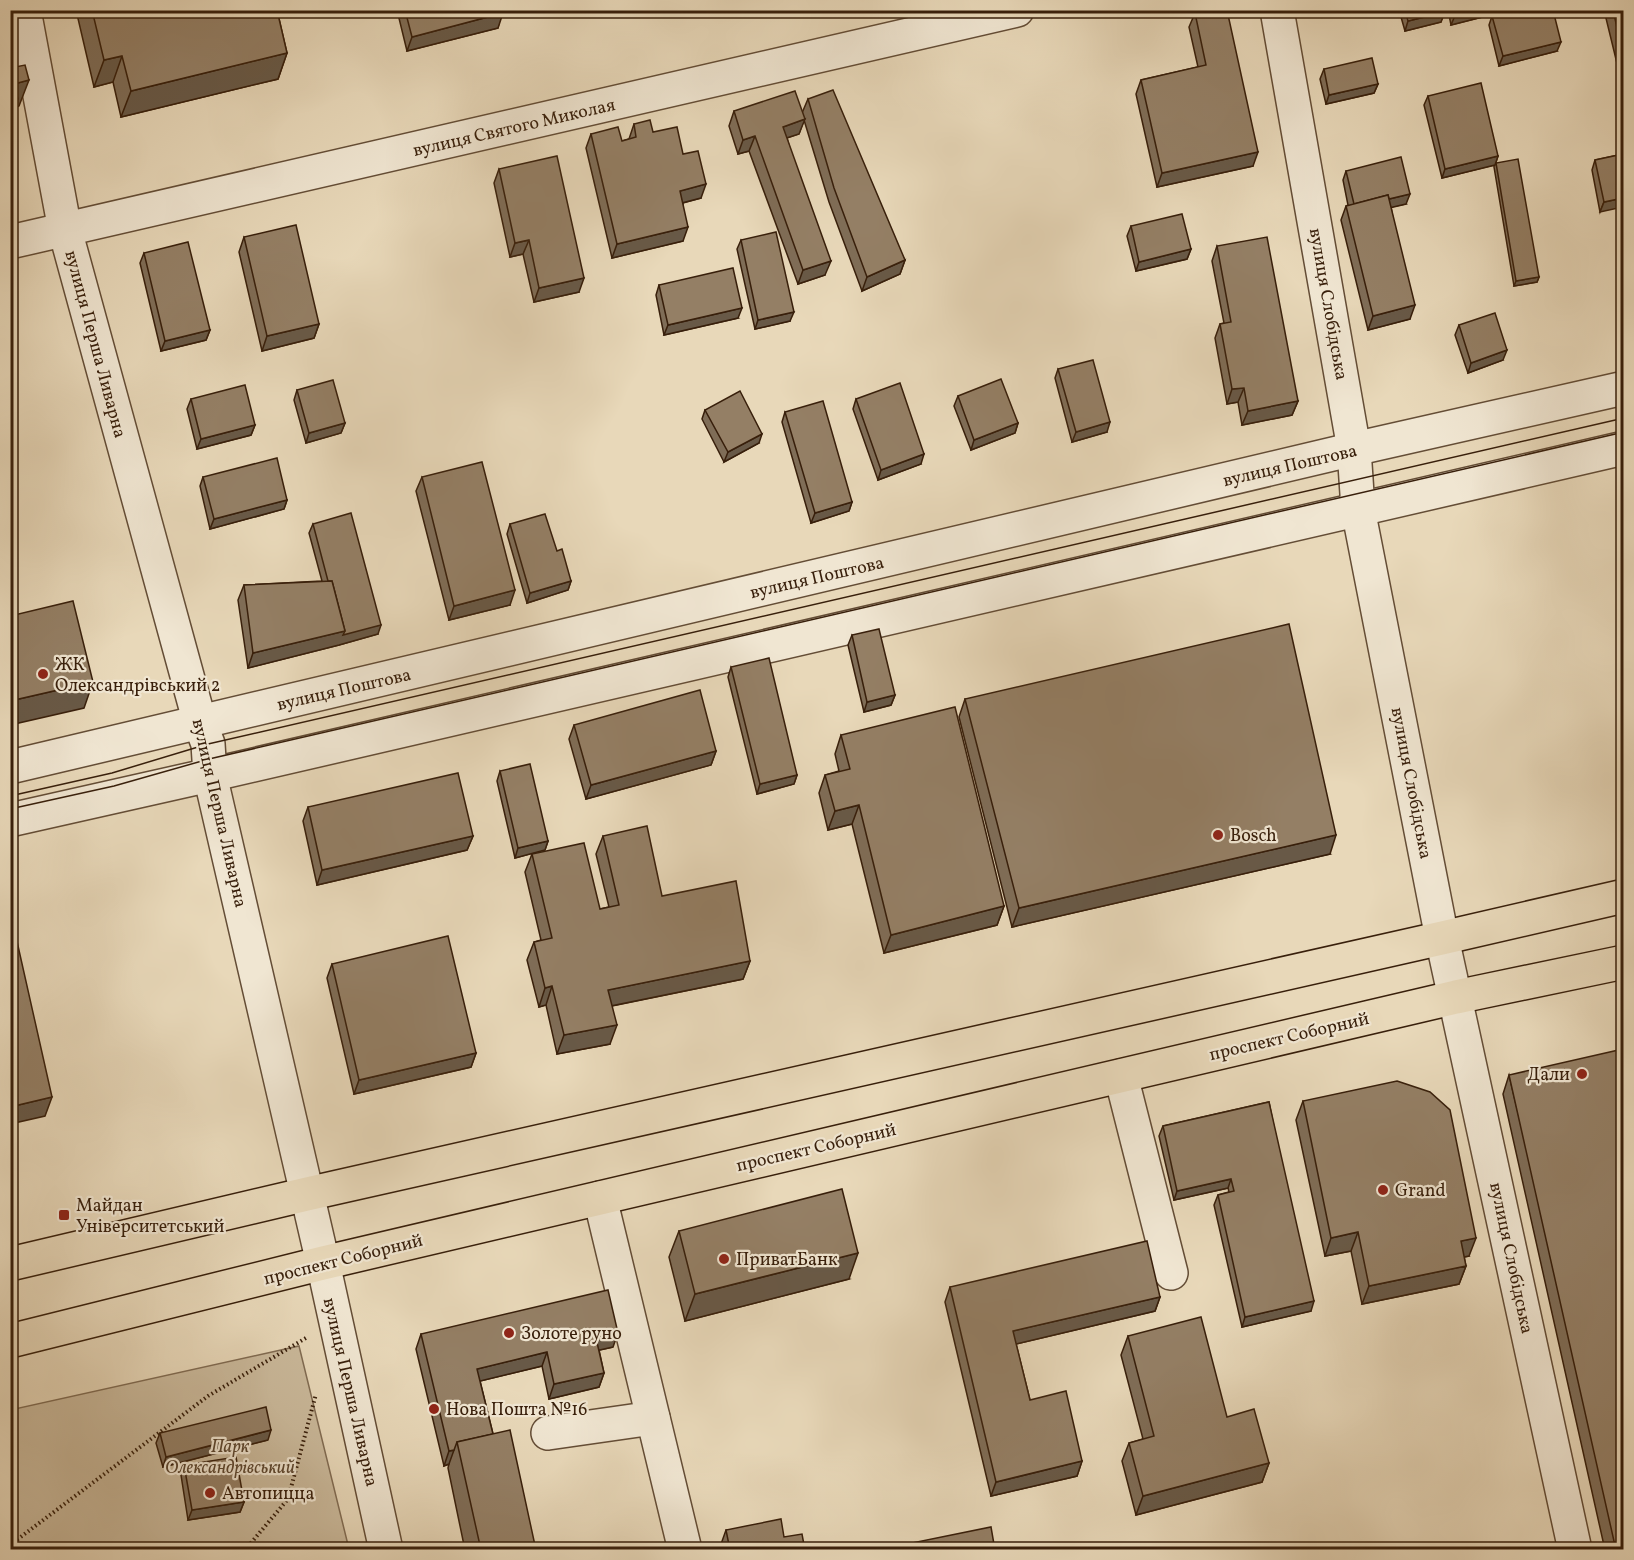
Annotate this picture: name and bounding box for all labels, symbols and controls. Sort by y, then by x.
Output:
street label: вулиця Святого Миколая [411,93,618,164]
street label: вулиця Слобідська [1302,226,1353,382]
street label: вулиця Перша Ливарна [57,248,132,441]
street label: вулиця Поштова [1221,439,1360,494]
street label: вулиця Поштова [748,551,887,606]
place label: ЖК Олександрівський 2 [55,653,220,699]
street label: вулиця Поштова [275,663,414,718]
marker: ЖК Олександрівський 2 [36,667,50,681]
street label: вулиця Слобідська [1384,705,1438,861]
street label: вулиця Перша Ливарна [185,716,252,910]
place label: Bosch [1230,824,1277,849]
marker: Bosch [1211,828,1225,842]
street label: проспект Соборний [1207,1007,1372,1068]
place label: Дали [1527,1063,1570,1088]
marker: Дали [1575,1067,1589,1081]
street label: проспект Соборний [734,1118,899,1179]
place label: Grand [1395,1179,1446,1204]
street label: вулиця Слобідська [1482,1180,1539,1336]
marker: Grand [1376,1183,1390,1197]
place label: Майдан Університетський [76,1194,225,1240]
marker: Майдан Університетський [57,1208,71,1222]
street label: проспект Соборний [261,1229,426,1292]
place label: ПриватБанк [736,1248,838,1273]
marker: ПриватБанк [717,1252,731,1266]
street label: вулиця Перша Ливарна [316,1295,383,1489]
place label: Золоте руно [521,1322,622,1347]
marker: Золоте руно [502,1326,516,1340]
place label: Нова Пошта №16 [446,1398,587,1423]
marker: Нова Пошта №16 [427,1402,441,1416]
park label: Парк Олександрівський [165,1435,295,1481]
place label: Автопицца [222,1482,315,1507]
marker: Автопицца [203,1486,217,1500]

